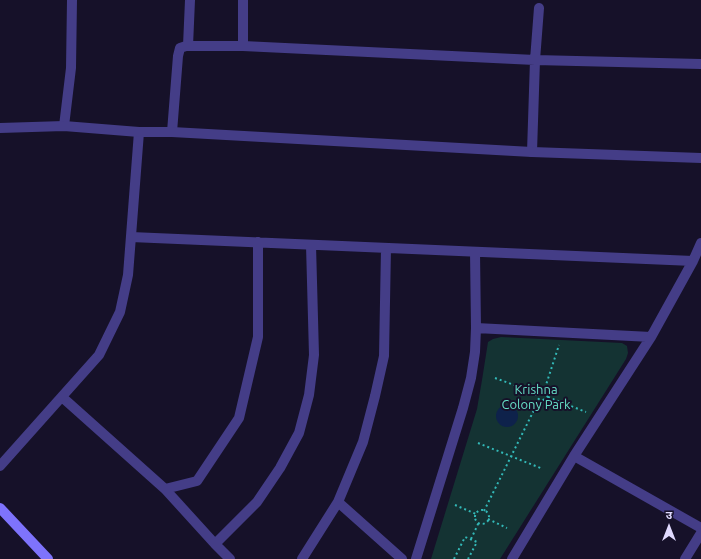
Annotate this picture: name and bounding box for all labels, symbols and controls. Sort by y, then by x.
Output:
park label: Krishna Colony Park [502,382,570,413]
north arrow [649,507,689,547]
text: उ [666,509,672,521]

